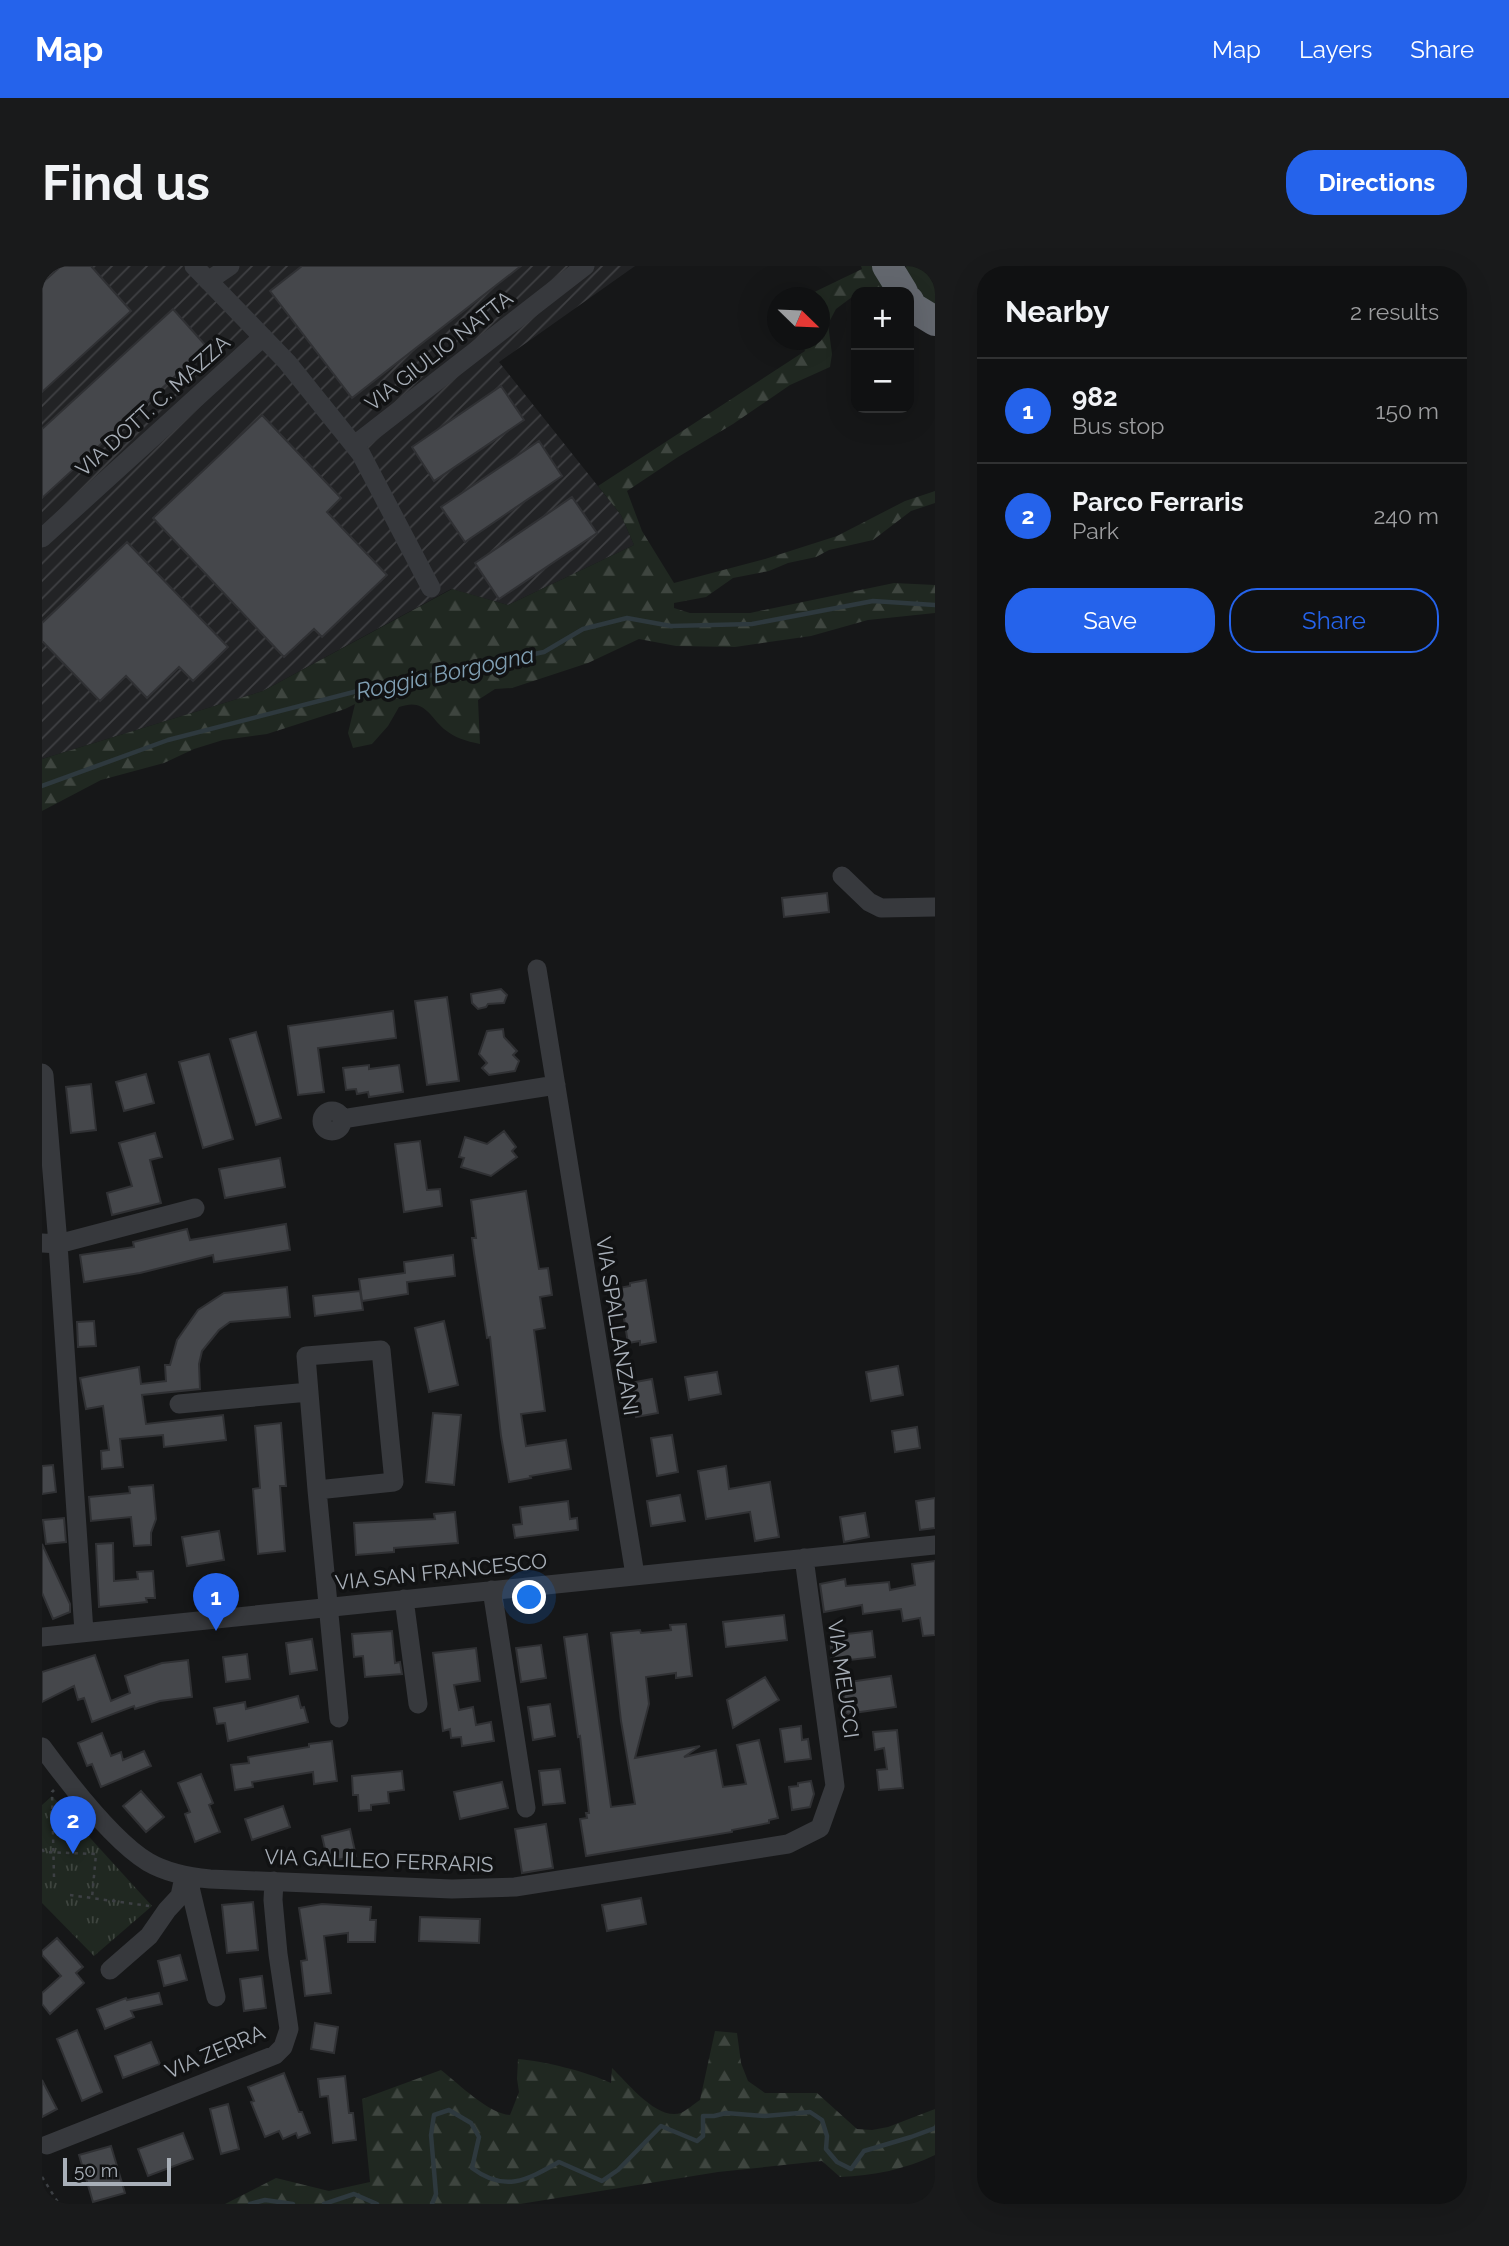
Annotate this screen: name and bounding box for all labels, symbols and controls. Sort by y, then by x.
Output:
text: Map [35,30,103,69]
text: Map [1212,35,1261,64]
text: Layers [1299,35,1372,64]
text: Share [1410,35,1474,64]
button: Directions [1286,150,1467,215]
text: Find us [42,154,210,211]
street label: VIA GIULIO NATTA [360,285,517,416]
north arrow [767,287,830,350]
map controls [851,287,914,413]
button: + [851,287,914,350]
text: Nearby [1005,294,1109,329]
text: 2 results [1350,298,1439,325]
street label: VIA DOTT. C. MAZZA [70,330,235,482]
button: − [851,350,914,413]
text: 982 [1072,382,1118,412]
text: 1 [1022,397,1034,424]
text: 150 m [1376,397,1439,424]
text: Bus stop [1072,412,1164,439]
text: Parco Ferraris [1072,487,1244,517]
text: 2 [1022,502,1034,529]
text: 240 m [1373,502,1439,529]
text: Park [1072,517,1119,544]
button: Save [1005,588,1215,653]
button: Share [1229,588,1439,653]
water label: Roggia Borgogna [353,640,537,705]
street label: VIA SPALLANZANI [591,1235,644,1417]
street label: VIA SAN FRANCESCO [334,1548,548,1595]
pin: 1 [193,1573,239,1631]
your location [512,1580,546,1614]
street label: VIA MEUCCI [823,1618,864,1740]
pin: 2 [50,1796,96,1854]
street label: VIA GALILEO FERRARIS [264,1844,494,1877]
street label: VIA ZERRA [161,2019,268,2084]
scale bar [63,2155,172,2187]
text: 50 m [74,2159,118,2181]

